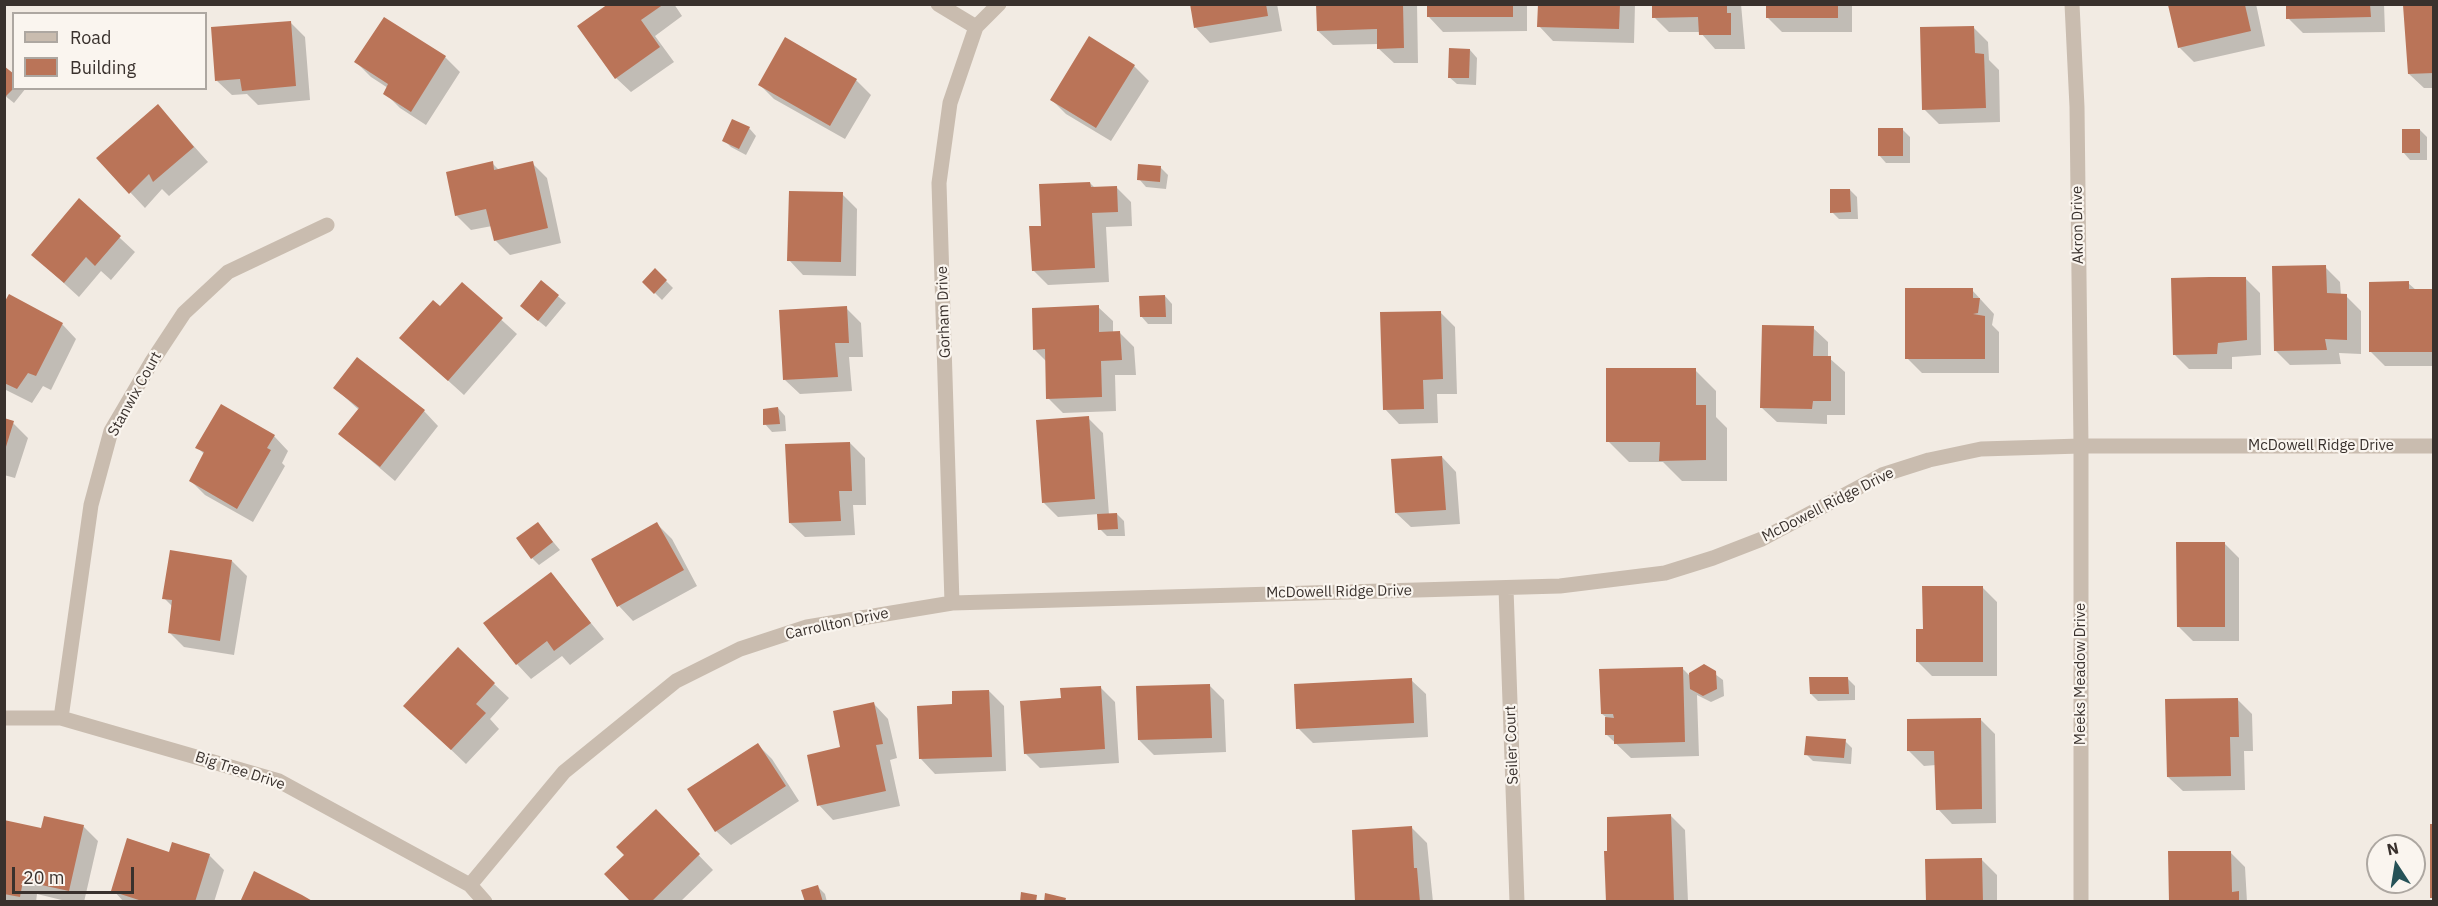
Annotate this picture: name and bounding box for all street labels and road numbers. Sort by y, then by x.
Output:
street label: Akron Drive [2068,186,2088,264]
street label: Gorham Drive [933,266,955,358]
street label: Stanwix Court [104,349,166,439]
street label: McDowell Ridge Drive [2248,437,2394,455]
street label: McDowell Ridge Drive [1759,464,1897,546]
street label: McDowell Ridge Drive [1266,582,1412,602]
street label: Meeks Meadow Drive [2072,603,2090,745]
street label: Carrollton Drive [784,604,890,644]
street label: Seiler Court [1502,705,1522,785]
street label: Big Tree Drive [193,748,287,794]

